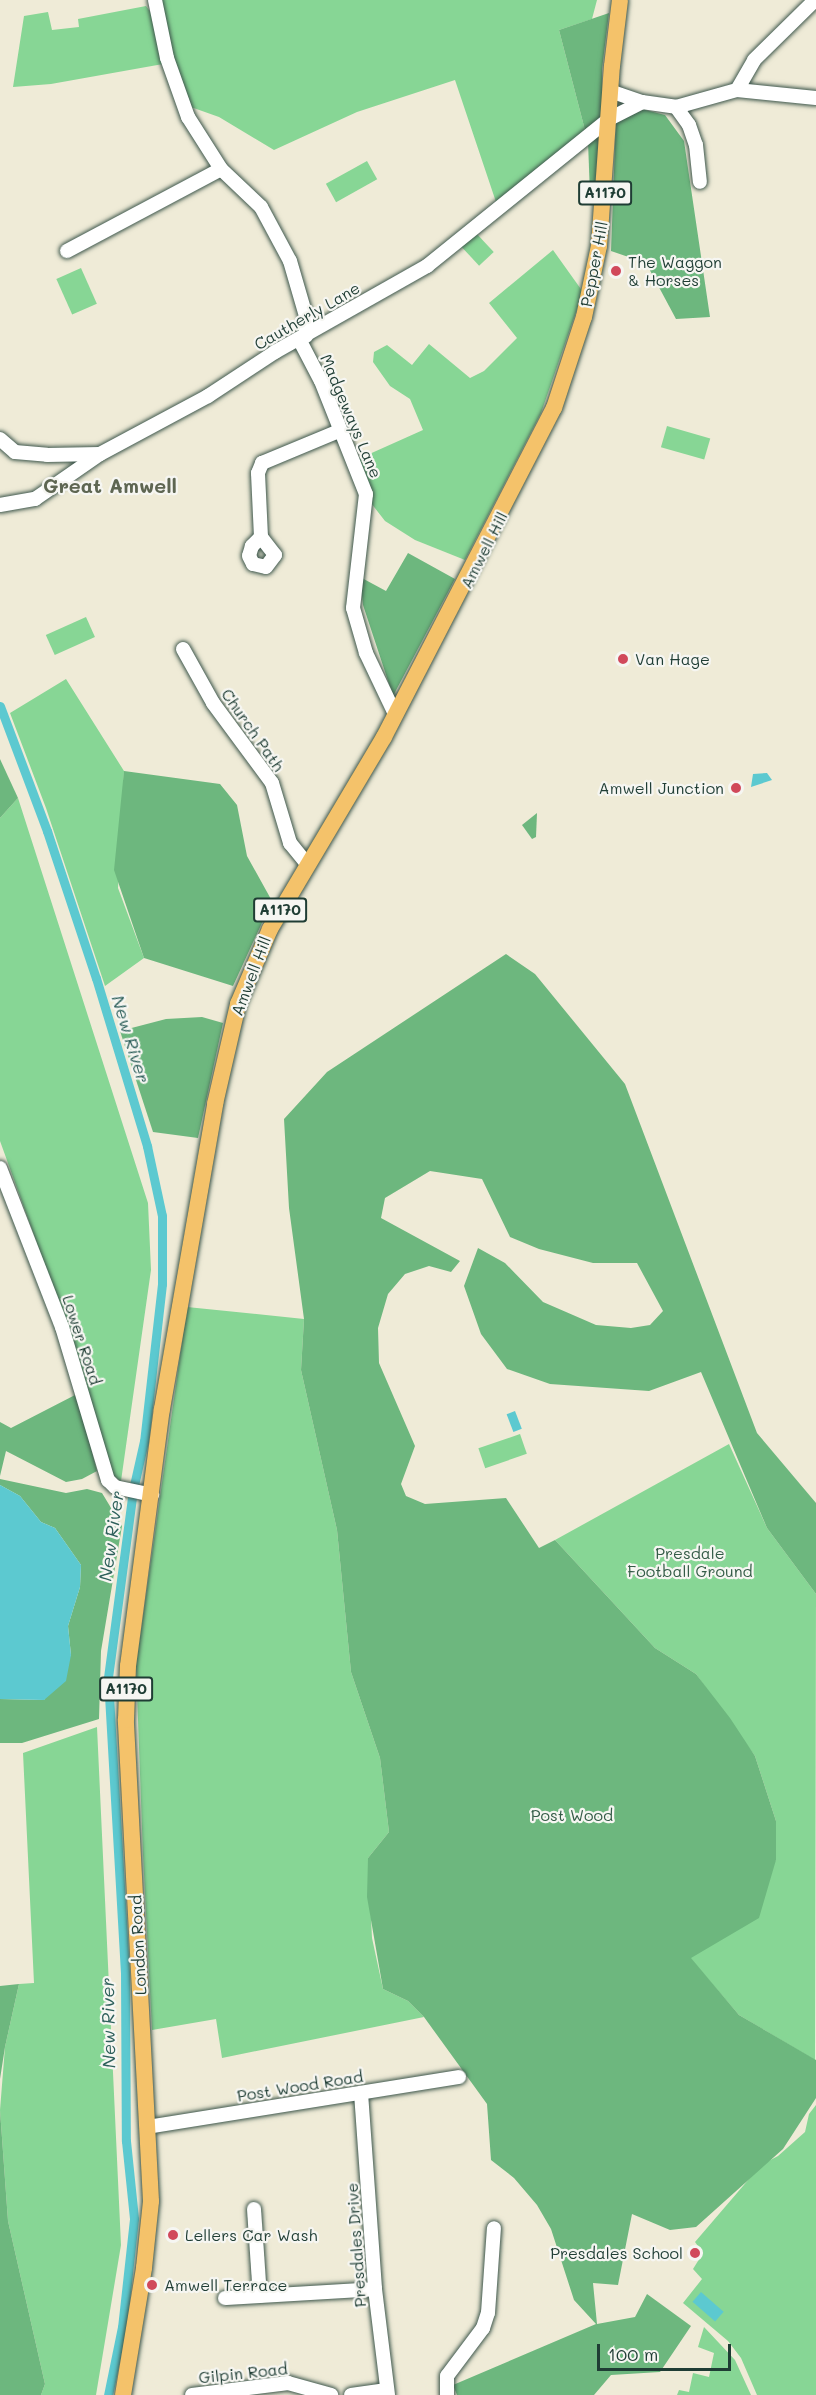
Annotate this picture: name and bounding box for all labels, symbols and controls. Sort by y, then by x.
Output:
road number: A1170 [578,181,632,205]
street label: Pepper Hill [576,220,612,308]
place label: The Waggon & Horses [628,252,722,290]
marker: The Waggon & Horses [609,264,623,278]
street label: Cautherly Lane [251,278,363,354]
street label: Madgeways Lane [316,351,386,481]
district label: Great Amwell [43,473,177,497]
street label: Amwell Hill [456,508,512,592]
place label: Van Hage [635,649,710,669]
marker: Van Hage [616,652,630,666]
street label: Church Path [217,685,289,775]
place label: Amwell Junction [599,778,724,798]
marker: Amwell Junction [729,781,743,795]
road number: A1170 [253,898,307,922]
street label: Amwell Hill [227,934,275,1018]
water label: New River [107,992,155,1086]
street label: Lower Road [58,1293,106,1387]
water label: New River [94,1489,128,1583]
park label: Presdale Football Ground [627,1543,753,1581]
road number: A1170 [99,1677,153,1701]
park label: Post Wood [531,1805,613,1825]
street label: London Road [126,1894,150,1996]
water label: New River [96,1977,120,2069]
street label: Post Wood Road [236,2067,364,2105]
street label: Presdales Drive [342,2182,370,2308]
place label: Lellers Car Wash [185,2225,318,2245]
marker: Lellers Car Wash [166,2228,180,2242]
place label: Presdales School [550,2243,683,2263]
marker: Presdales School [688,2246,702,2260]
place label: Amwell Terrace [164,2275,287,2295]
marker: Amwell Terrace [145,2278,159,2292]
scale bar [600,2332,734,2370]
text: 100 m [608,2342,658,2366]
street label: Gilpin Road [198,2359,288,2387]

